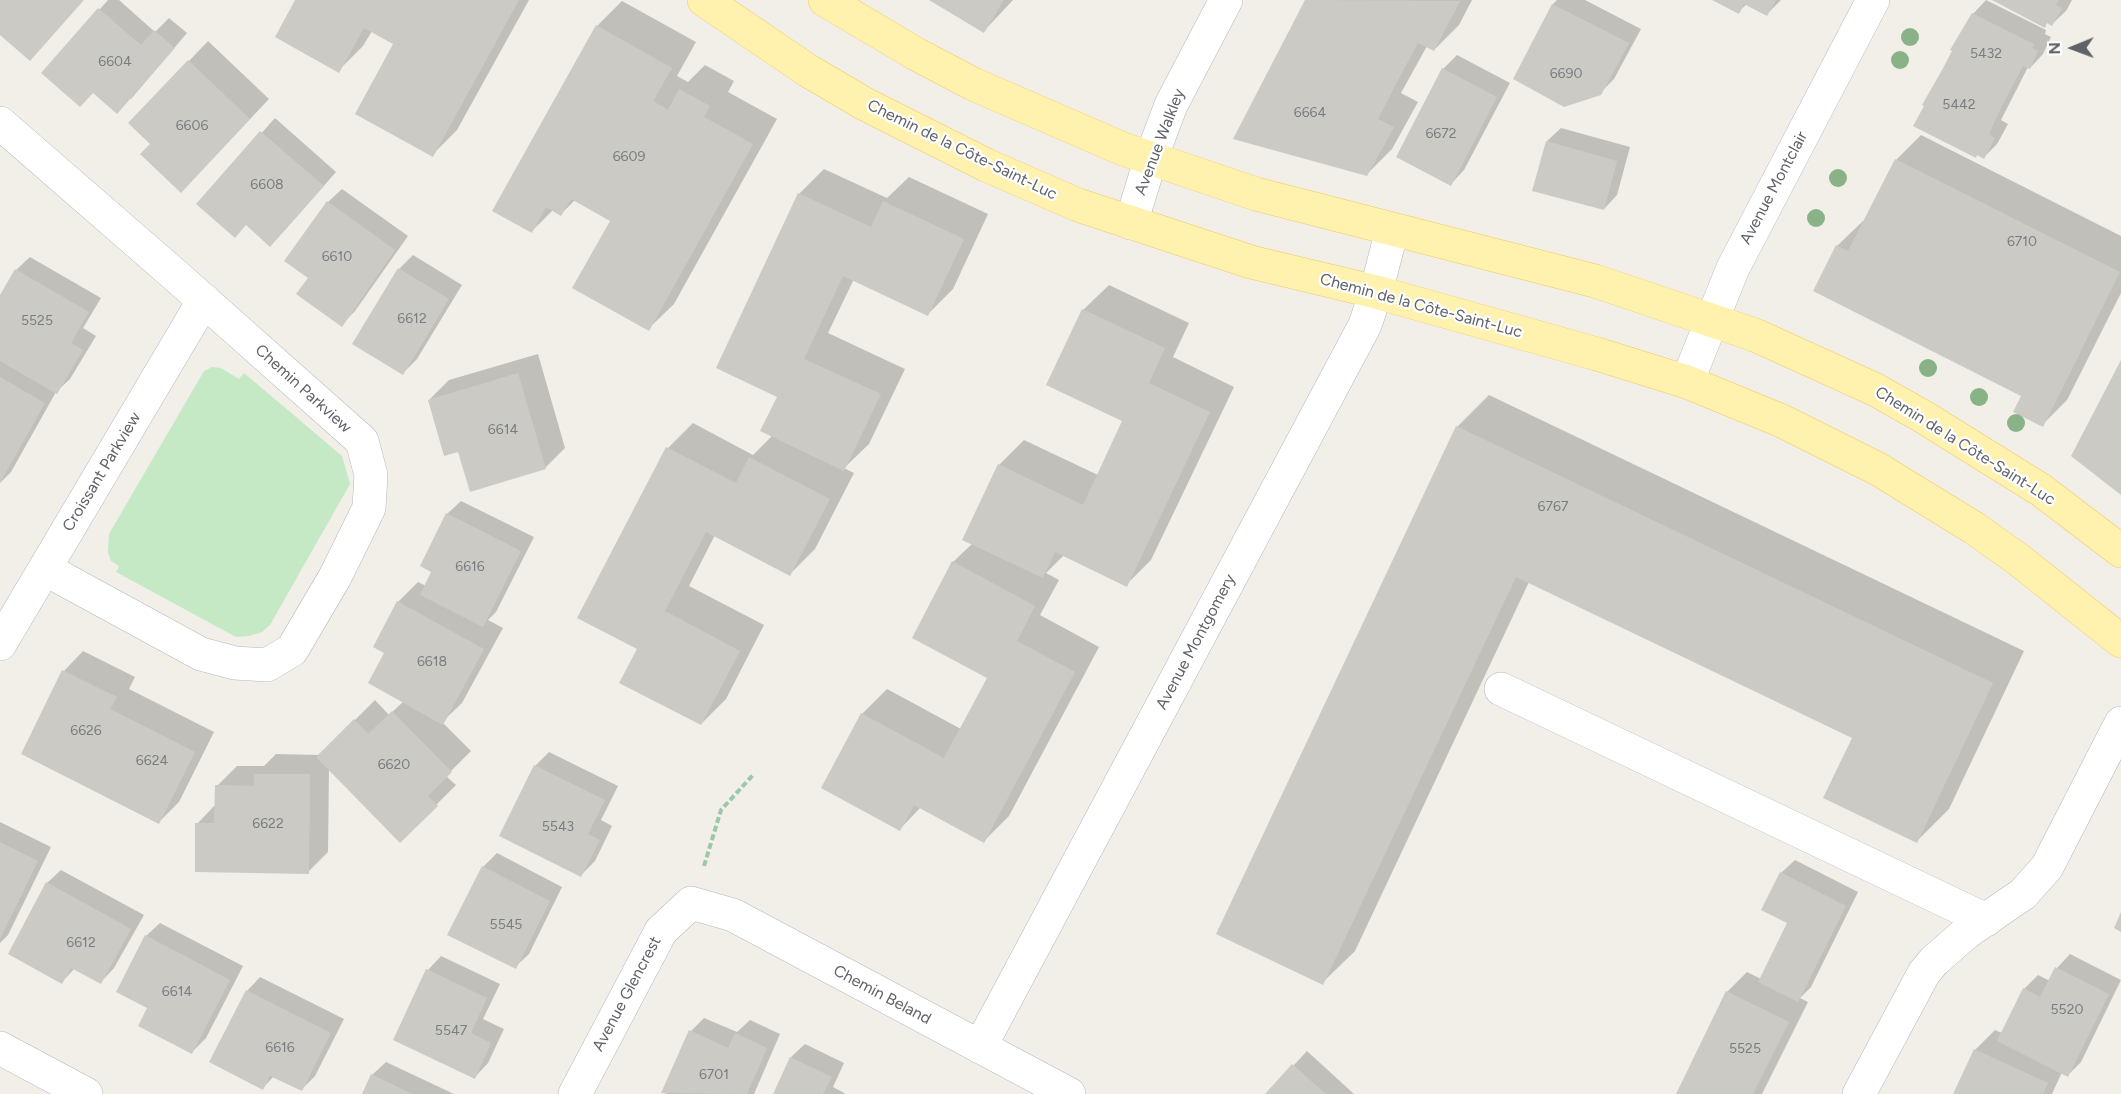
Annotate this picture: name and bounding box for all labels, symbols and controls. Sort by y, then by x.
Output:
north arrow [2043,18,2103,78]
text: N [2045,42,2064,55]
house number: 5432 [1970,46,2002,62]
house number: 6604 [98,54,132,70]
house number: 6690 [1550,66,1582,82]
street label: Avenue Walkley [1131,86,1189,198]
street label: Chemin de la Côte-Saint-Luc [864,96,1060,204]
house number: 5442 [1942,97,1976,113]
house number: 6664 [1294,105,1326,121]
house number: 6606 [176,118,208,134]
house number: 6672 [1425,126,1457,142]
street label: Avenue Montclair [1736,128,1812,248]
house number: 6609 [613,149,645,165]
house number: 6608 [250,177,284,193]
house number: 6710 [2007,234,2037,250]
house number: 6610 [322,249,352,265]
street label: Chemin de la Côte-Saint-Luc [1318,270,1524,342]
house number: 6612 [397,311,427,327]
house number: 5525 [21,313,53,329]
street label: Chemin Parkview [251,341,355,437]
street label: Chemin de la Côte-Saint-Luc [1871,383,2059,509]
street label: Croissant Parkview [59,409,145,535]
house number: 6614 [488,422,518,438]
house number: 6767 [1538,499,1568,515]
house number: 6616 [455,559,485,575]
street label: Avenue Montgomery [1152,571,1240,713]
house number: 6618 [417,654,447,670]
house number: 6626 [70,723,102,739]
house number: 6624 [136,753,168,769]
house number: 6620 [378,757,410,773]
house number: 6622 [252,816,284,832]
house number: 5543 [542,819,574,835]
house number: 5545 [490,917,522,933]
street label: Avenue Glencrest [589,933,665,1055]
house number: 6612 [66,935,96,951]
street label: Chemin Beland [830,961,934,1029]
house number: 6614 [162,984,192,1000]
house number: 5520 [2051,1002,2083,1018]
house number: 5547 [435,1023,467,1039]
house number: 6616 [265,1040,295,1056]
house number: 5525 [1729,1041,1761,1057]
house number: 6701 [699,1067,729,1083]

